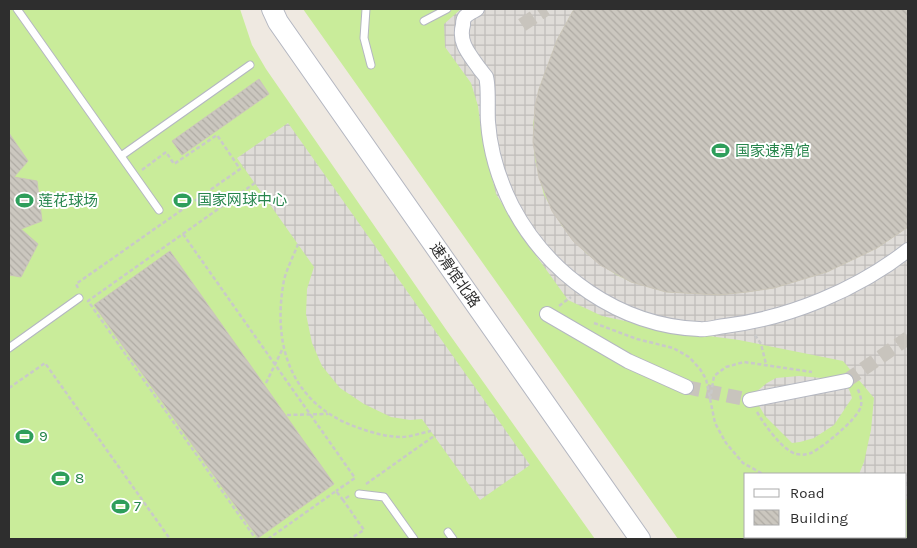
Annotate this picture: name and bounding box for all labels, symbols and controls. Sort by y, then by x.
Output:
sports icon: 国家速滑馆 [711,141,731,161]
place label: 国家速滑馆 [735,142,810,160]
sports icon: 国家网球中心 [173,190,193,210]
sports icon: 莲花球场 [14,191,34,211]
place label: 国家网球中心 [197,191,287,209]
place label: 莲花球场 [38,192,98,210]
street label: 速滑馆北路 [426,239,484,311]
sports icon: 9 [15,426,35,446]
place label: 9 [39,427,48,445]
sports icon: 8 [51,468,71,488]
place label: 8 [75,469,84,487]
legend [744,473,907,538]
text: Road [790,484,825,502]
sports icon: 7 [110,496,130,516]
place label: 7 [134,497,141,515]
text: Building [790,509,848,527]

